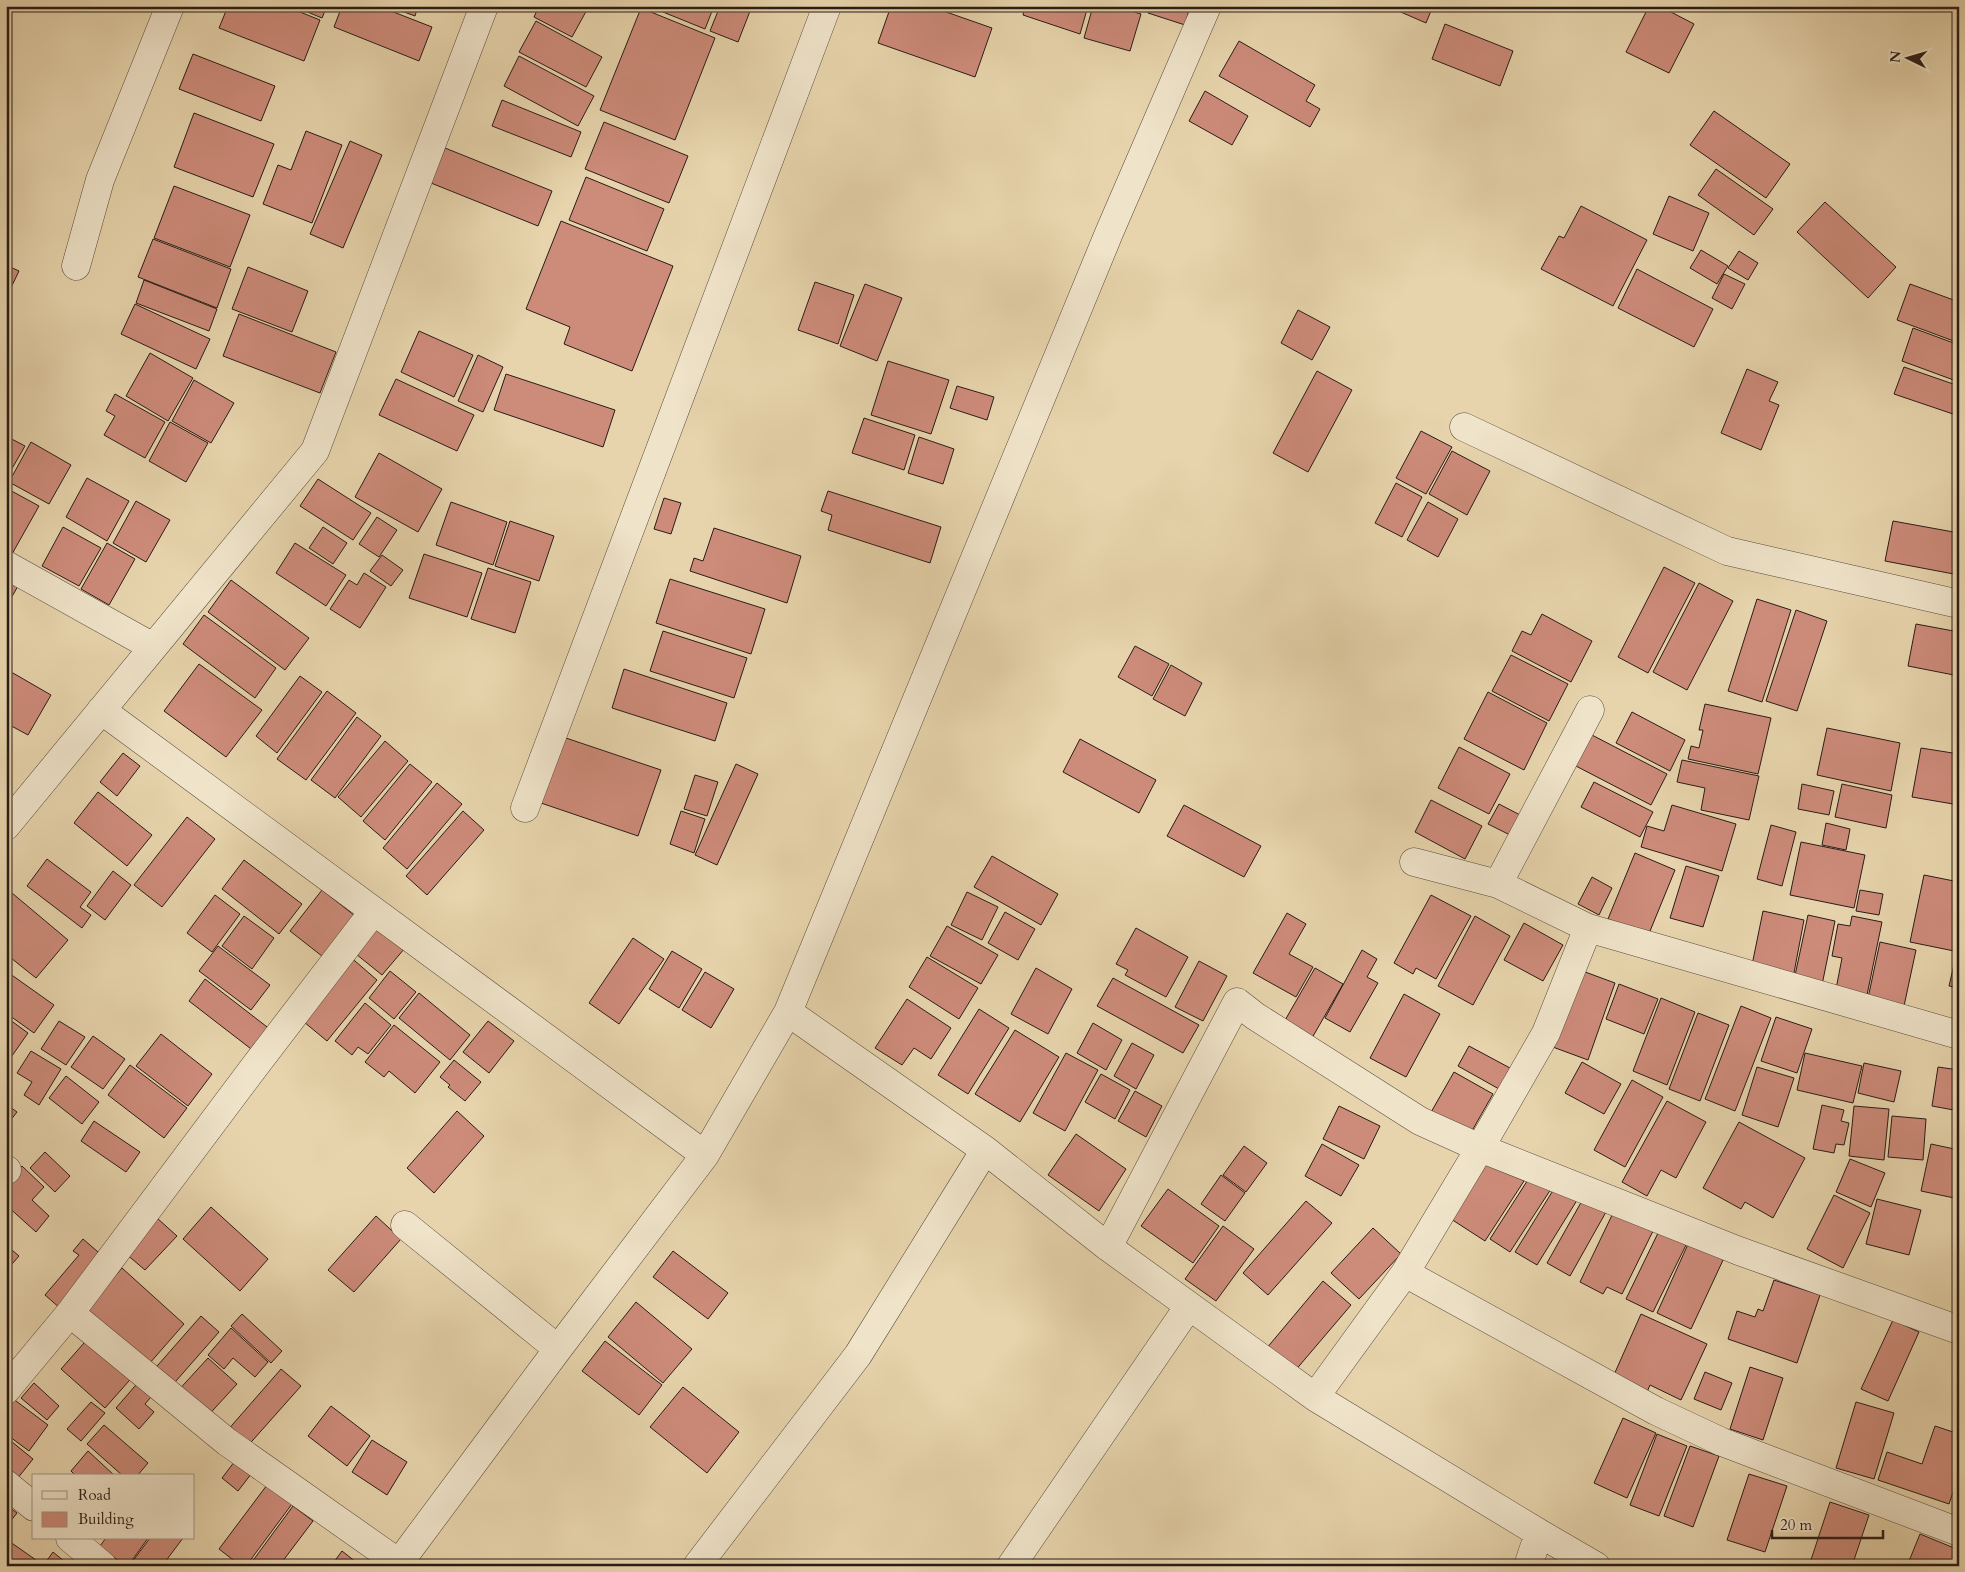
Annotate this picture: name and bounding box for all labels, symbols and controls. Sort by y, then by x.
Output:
north arrow [1882,32,1932,82]
text: N [1886,50,1906,64]
legend [32,1474,195,1540]
text: Road [78,1485,111,1505]
scale bar [1772,1507,1884,1539]
text: Building [78,1509,134,1529]
text: 20 m [1780,1515,1812,1535]

